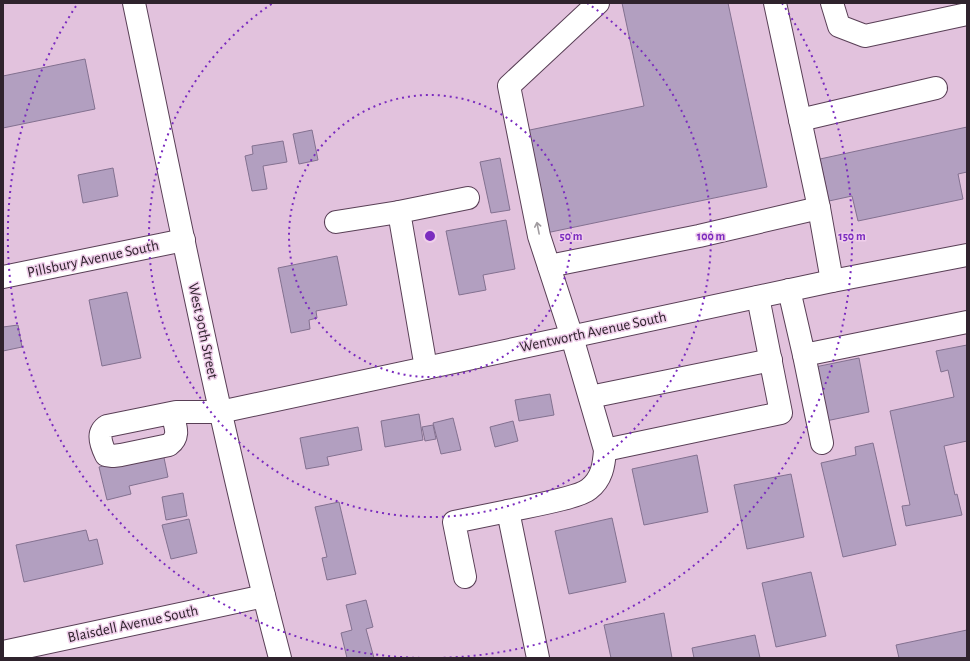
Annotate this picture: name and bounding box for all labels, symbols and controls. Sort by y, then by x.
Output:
one-way arrow [533,222,541,235]
centre of rings [423,229,437,243]
text: 50 m [560,230,583,242]
text: 100 m [697,230,725,242]
text: 150 m [838,230,866,242]
street label: Pillsbury Avenue South [26,238,160,280]
street label: West 90th Street [185,282,221,381]
street label: Wentworth Avenue South [518,309,668,355]
street label: Blaisdell Avenue South [66,603,200,645]

